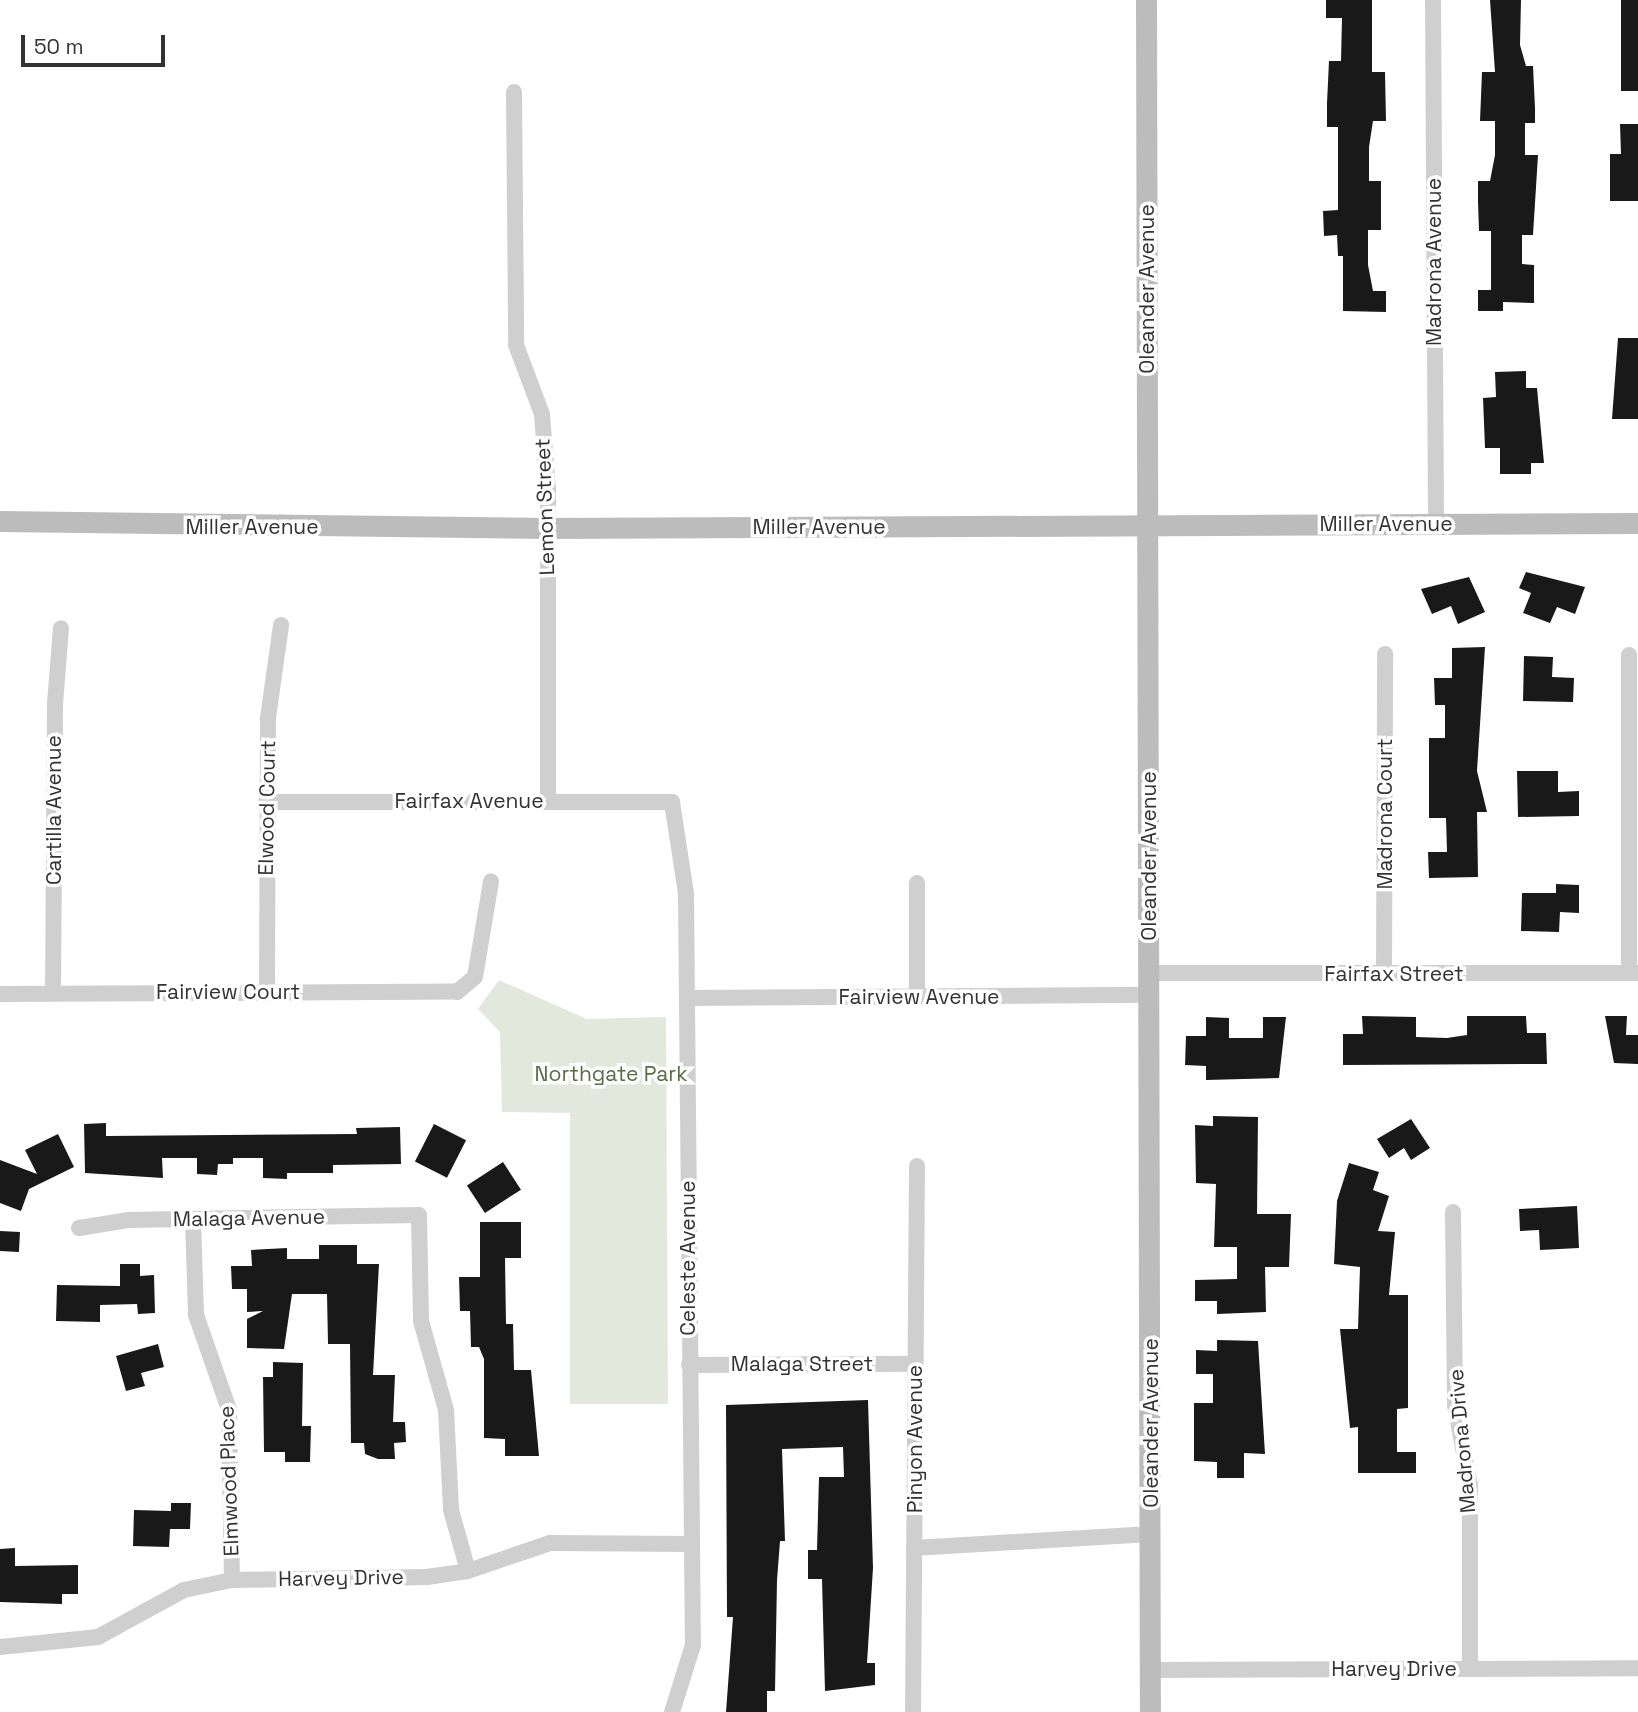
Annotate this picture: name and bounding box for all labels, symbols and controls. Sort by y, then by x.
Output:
scale bar [24,21,168,65]
text: 50 m [34,33,84,60]
street label: Madrona Avenue [1421,178,1447,346]
street label: Oleander Avenue [1134,204,1160,374]
street label: Lemon Street [530,438,560,576]
street label: Miller Avenue [1319,511,1453,537]
street label: Miller Avenue [185,514,319,540]
street label: Miller Avenue [752,514,886,540]
street label: Cartilla Avenue [41,735,67,885]
street label: Madrona Court [1372,738,1398,890]
street label: Elwood Court [253,740,281,876]
street label: Oleander Avenue [1136,771,1162,941]
street label: Fairfax Avenue [394,788,544,814]
street label: Fairfax Street [1324,961,1464,987]
street label: Fairview Court [156,979,300,1005]
street label: Fairview Avenue [838,984,1000,1010]
park label: Northgate Park [534,1061,688,1087]
street label: Celeste Avenue [675,1180,701,1336]
street label: Malaga Avenue [173,1204,325,1232]
street label: Oleander Avenue [1138,1338,1164,1508]
street label: Malaga Street [731,1351,873,1377]
street label: Pinyon Avenue [902,1365,928,1513]
street label: Madrona Drive [1443,1368,1481,1514]
street label: Elmwood Place [214,1405,244,1557]
street label: Harvey Drive [278,1564,404,1592]
street label: Harvey Drive [1331,1656,1457,1682]

